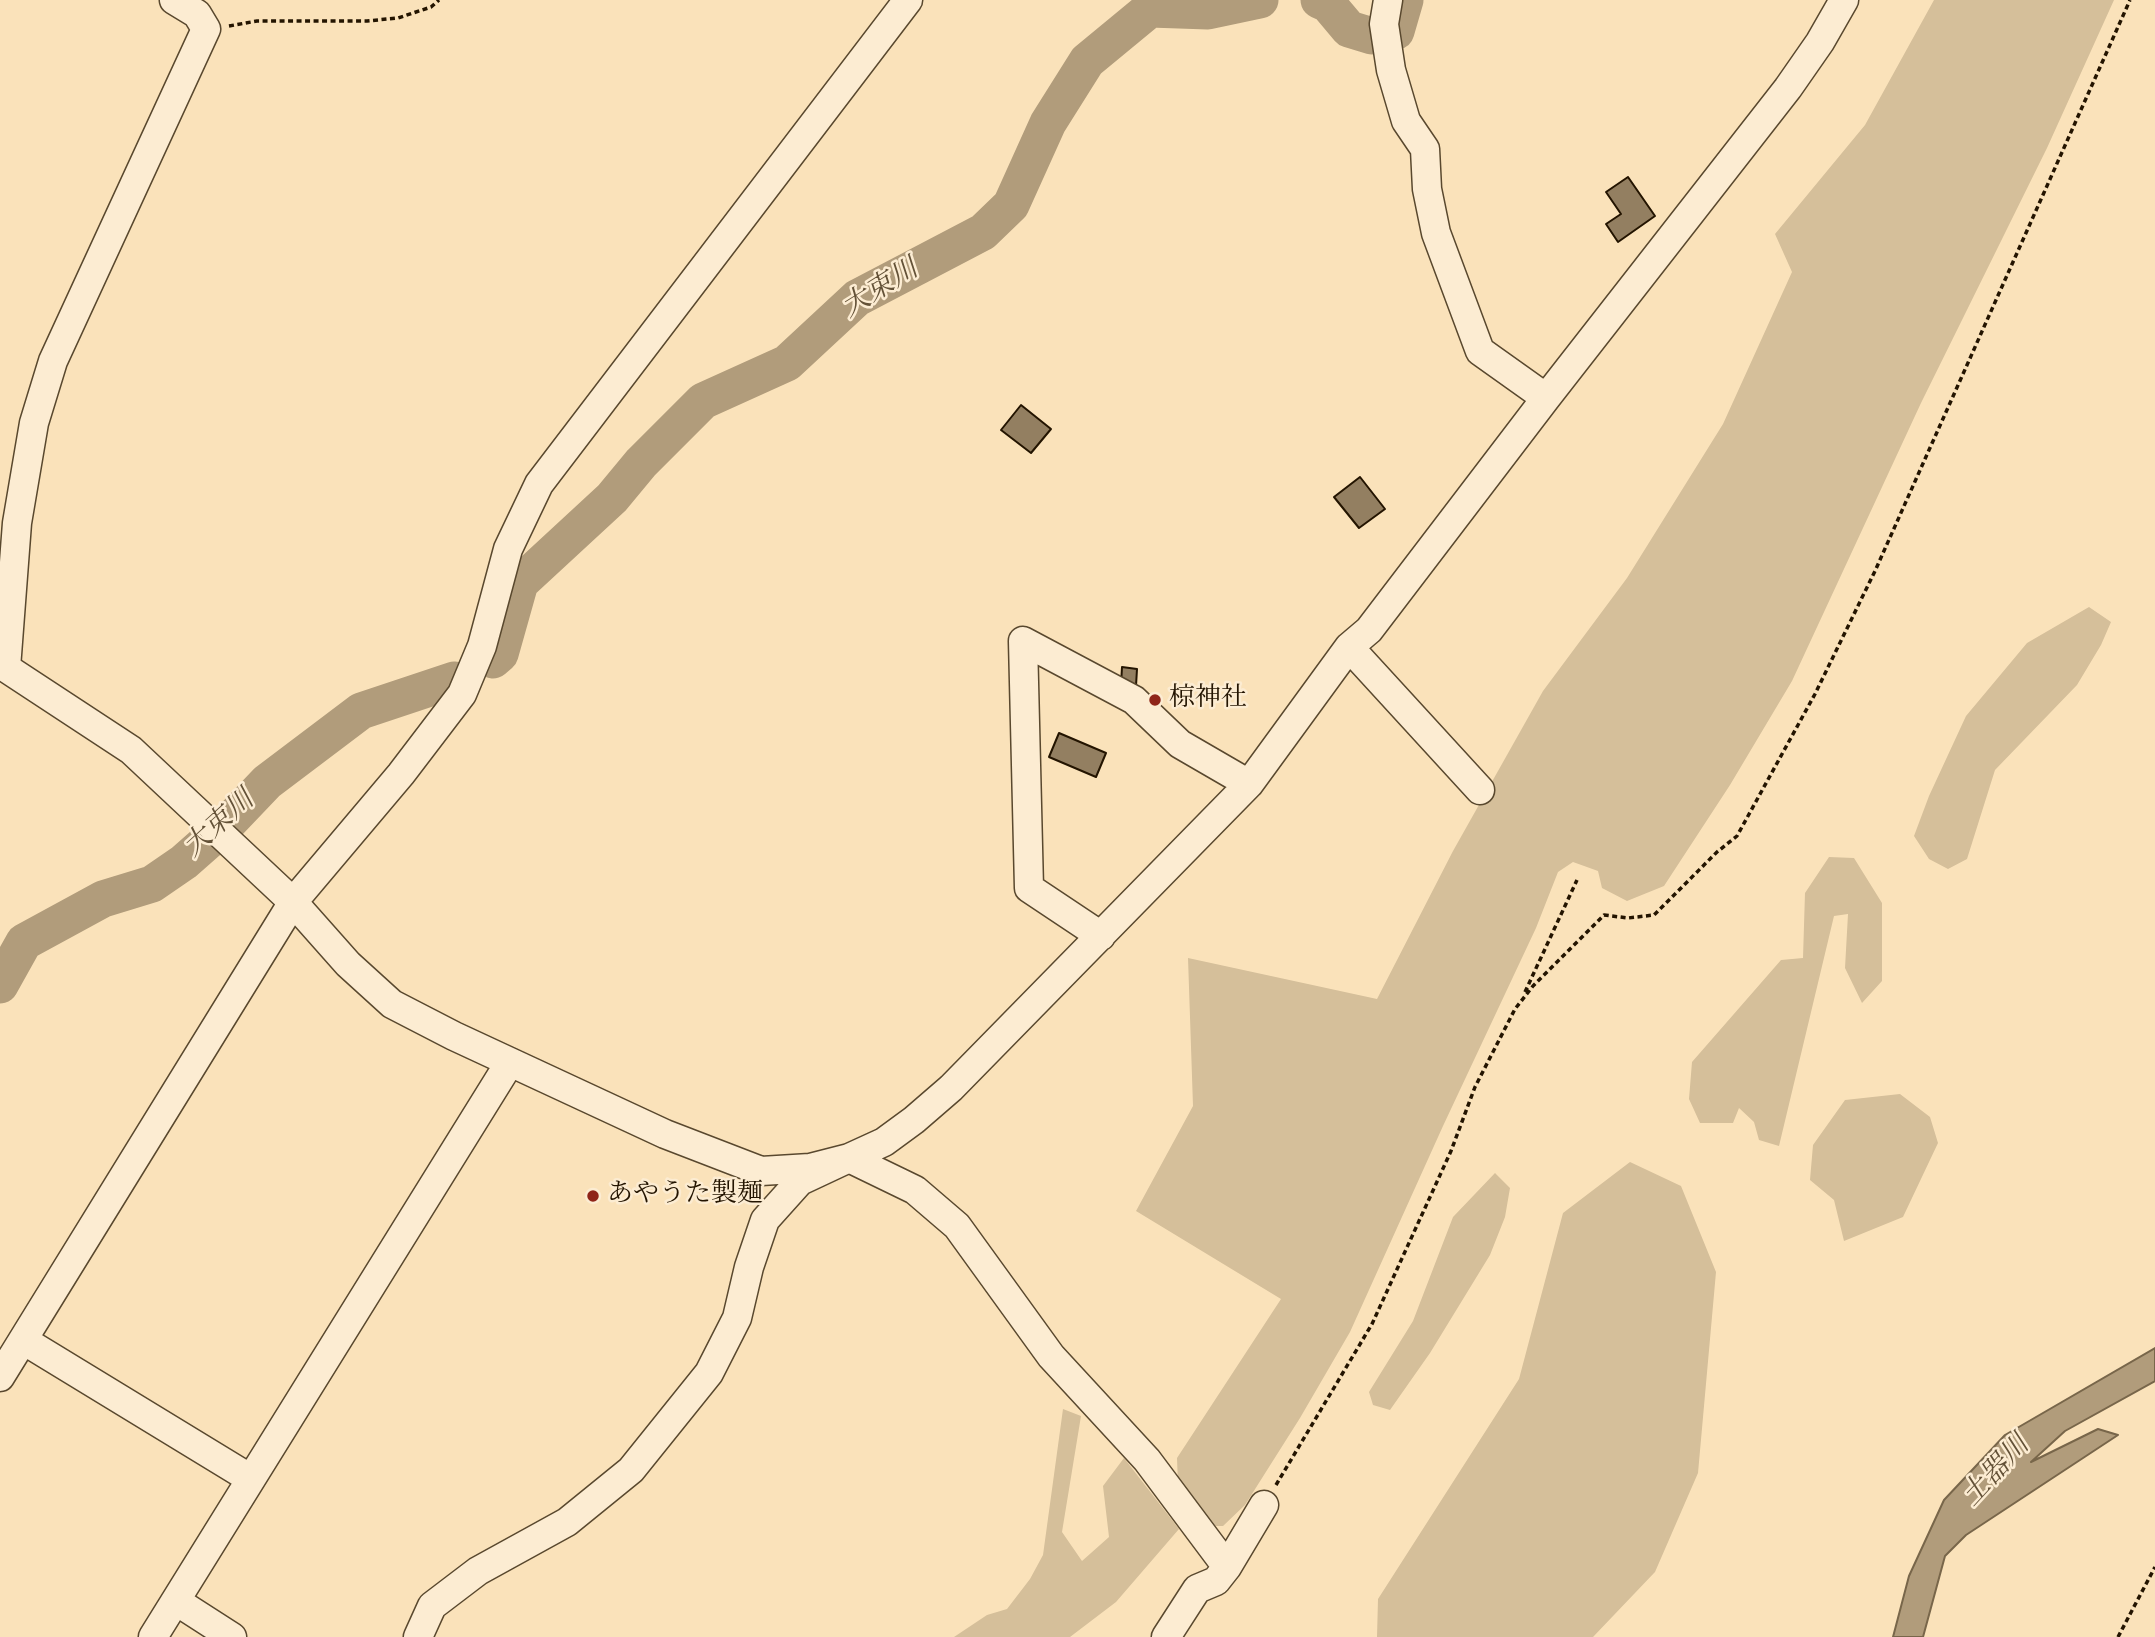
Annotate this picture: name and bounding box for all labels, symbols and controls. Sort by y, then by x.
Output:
water label: 大束川 [836,253,926,327]
place label: 椋神社 [1169,684,1247,716]
marker: 椋神社 [1147,692,1163,708]
water label: 大束川 [178,784,262,866]
place label: あやうた製麺 [607,1180,763,1212]
marker: あやうた製麺 [585,1188,601,1204]
water label: 土器川 [1956,1430,2038,1514]

